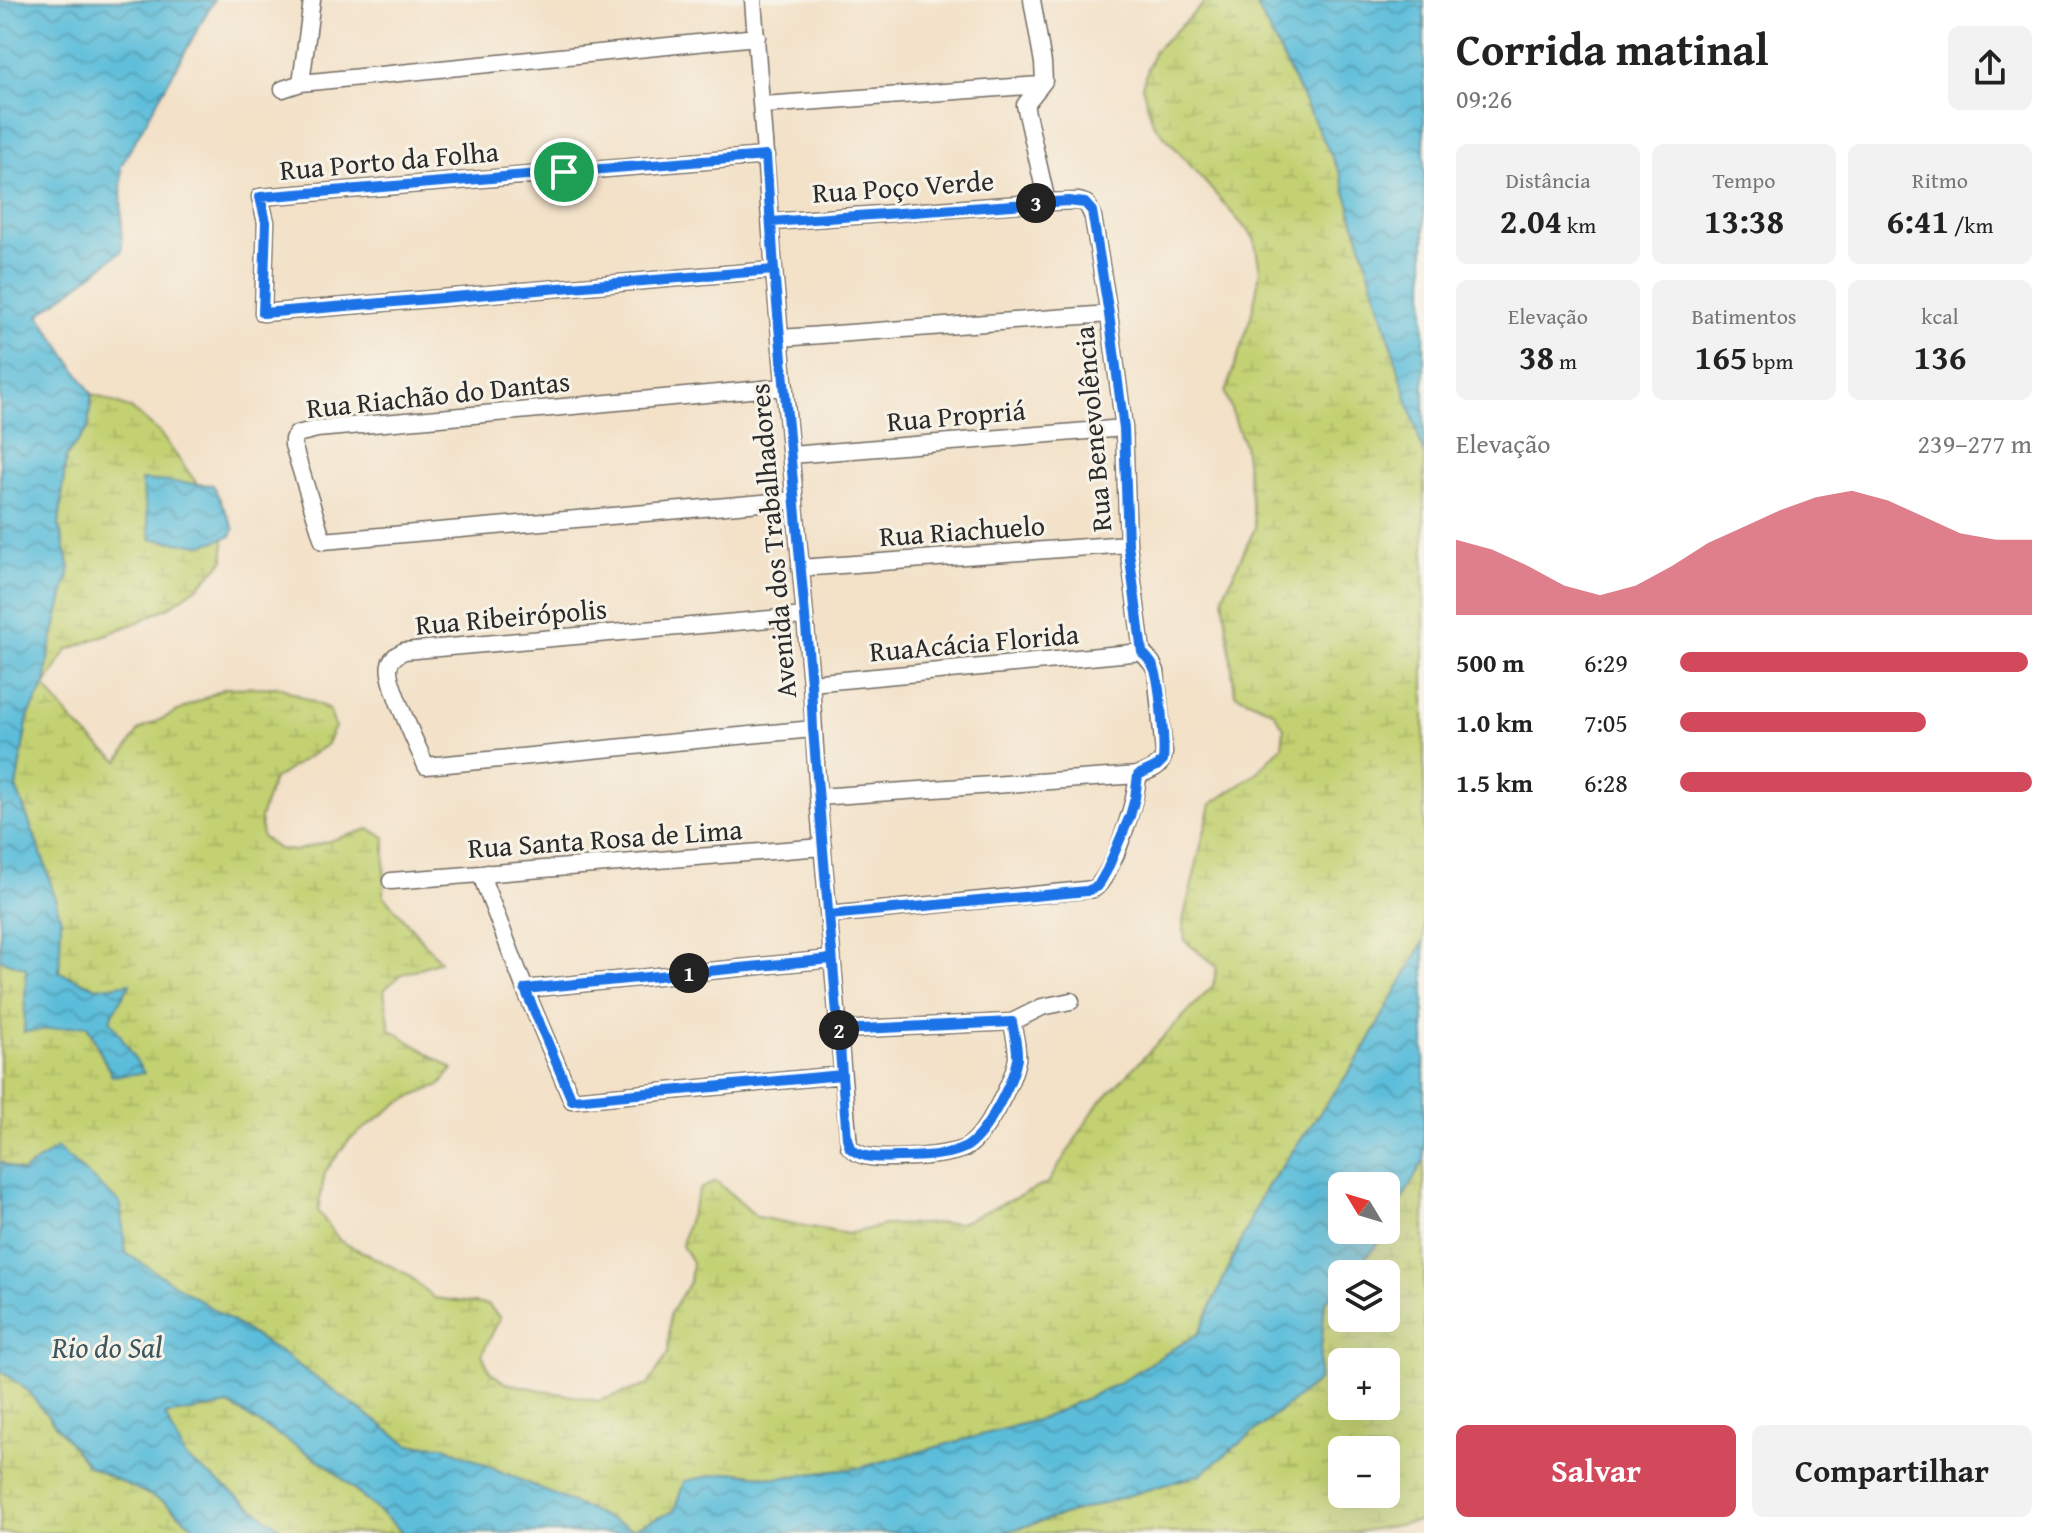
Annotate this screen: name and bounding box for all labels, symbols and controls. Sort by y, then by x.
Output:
text: Corrida matinal [1456,17,1769,81]
button: share [1948,26,2032,110]
text: 09:26 [1456,79,1512,118]
street label: Rua Porto da Folha [278,130,501,190]
pin [530,138,598,206]
icon: arrive [542,150,586,194]
street label: Rua Poço Verde [811,159,995,213]
text: Distância [1505,164,1591,196]
text: Tempo [1713,164,1775,196]
text: Ritmo [1912,164,1968,196]
pin: 3 [1016,183,1056,223]
text: 3 [1030,187,1042,219]
text: 2.04 [1500,196,1562,245]
text: 13:38 [1704,196,1784,245]
text: 6:41 [1887,196,1949,245]
text: km [1562,209,1596,241]
text: /km [1949,209,1993,241]
text: Elevação [1508,300,1588,332]
text: Batimentos [1691,300,1797,332]
text: kcal [1921,300,1959,332]
street label: Rua Benevolência [1063,324,1121,534]
text: 38 [1519,332,1554,381]
text: 165 [1695,332,1747,381]
text: 136 [1914,332,1966,381]
text: m [1554,345,1577,377]
text: bpm [1747,345,1793,377]
street label: Rua Riachão do Dantas [304,360,572,428]
street label: Avenida dos Trabalhadores [738,382,806,700]
street label: Rua Propriá [885,388,1028,441]
text: Elevação [1456,424,1550,463]
text: 239–277 m [1918,424,2032,463]
street label: Rua Riachuelo [878,504,1046,556]
street label: Rua Ribeirópolis [413,587,609,645]
street label: RuaAcácia Florida [868,612,1081,672]
text: 500 m [1456,643,1524,682]
text: 6:29 [1584,643,1628,682]
text: 1.0 km [1456,703,1533,742]
text: 7:05 [1584,703,1628,742]
text: 1.5 km [1456,763,1533,802]
text: 6:28 [1584,763,1628,802]
street label: Rua Santa Rosa de Lima [466,808,745,868]
pin: 1 [669,953,709,993]
text: 1 [683,957,695,989]
pin: 2 [819,1010,859,1050]
text: 2 [833,1014,845,1046]
north arrow [1328,1172,1400,1244]
map controls [1328,1172,1400,1508]
button: layers [1328,1260,1400,1332]
water label: Rio do Sal [51,1325,162,1369]
button: + [1328,1348,1400,1420]
button: Salvar [1456,1425,1736,1517]
button: Compartilhar [1752,1425,2032,1517]
button: − [1328,1436,1400,1508]

